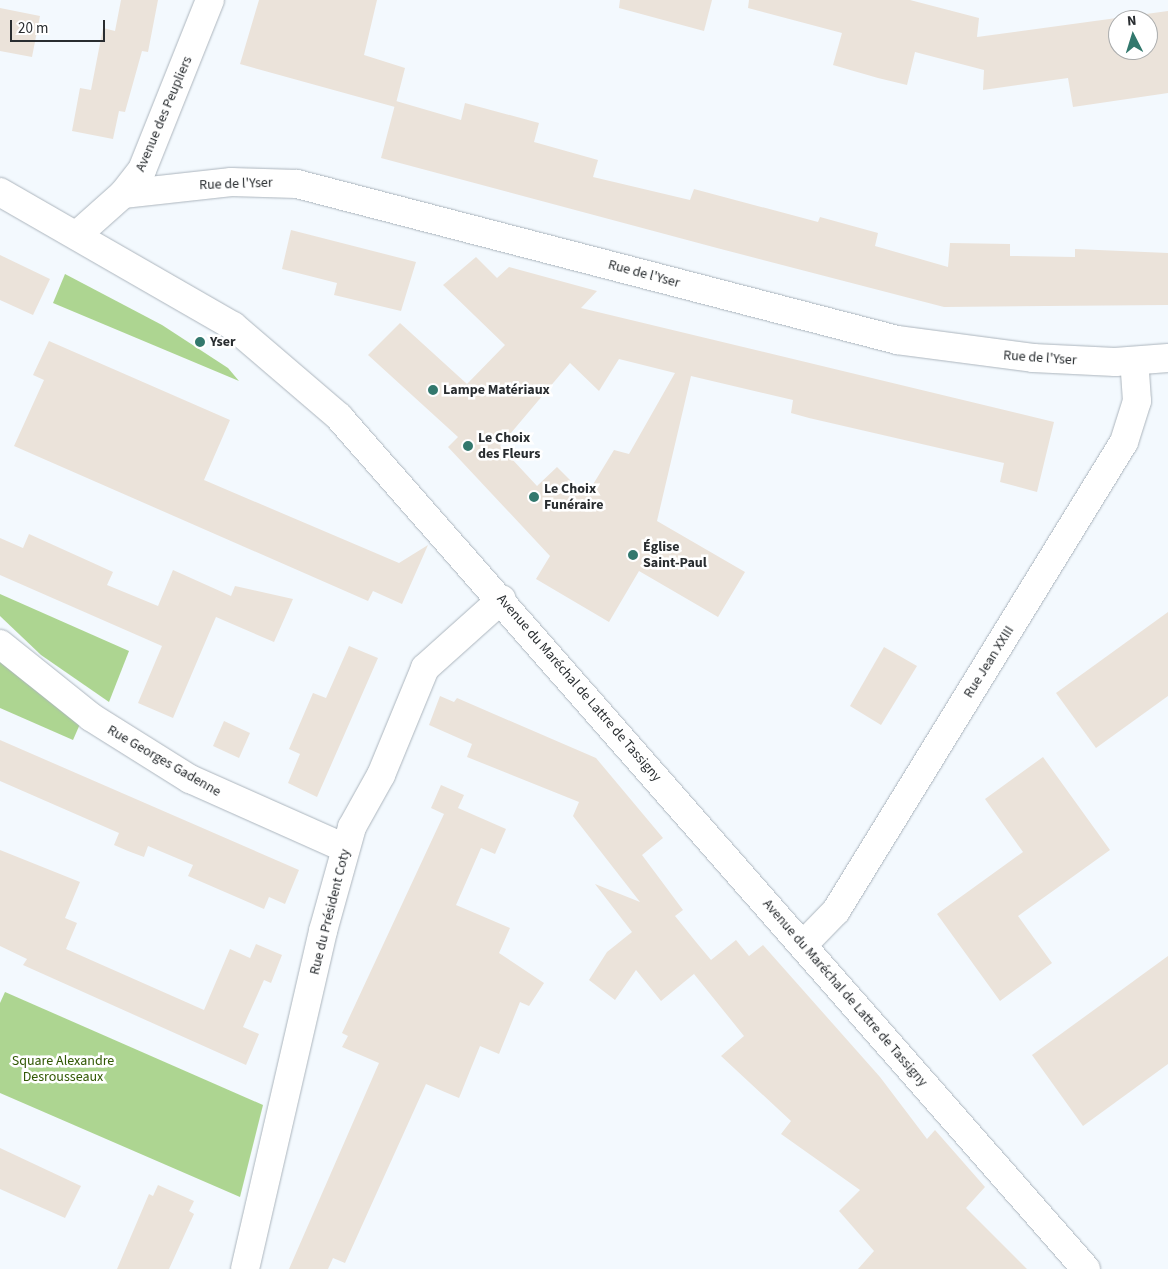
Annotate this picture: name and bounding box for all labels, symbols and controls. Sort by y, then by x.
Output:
scale bar [12,10,108,42]
north arrow [1108,10,1158,60]
text: N [1126,11,1137,31]
text: 20 m [18,18,48,39]
street label: Avenue des Peupliers [132,54,196,174]
street label: Rue de l'Yser [199,174,273,194]
street label: Rue de l'Yser [606,256,682,292]
place label: Yser [210,334,236,350]
marker: Yser [194,336,206,348]
street label: Rue de l'Yser [1003,347,1077,369]
place label: Lampe Matériaux [443,382,550,398]
marker: Lampe Matériaux [427,384,439,396]
place label: Le Choix des Fleurs [478,430,540,462]
marker: Le Choix des Fleurs [462,440,474,452]
place label: Le Choix Funéraire [544,481,603,514]
marker: Le Choix Funéraire [528,491,540,503]
place label: Église Saint-Paul [643,539,707,572]
marker: Église Saint-Paul [627,549,639,561]
street label: Avenue du Maréchal de Lattre de Tassigny [493,591,665,785]
street label: Rue Jean XXIII [960,623,1018,701]
street label: Rue Georges Gadenne [104,722,224,800]
street label: Rue du Président Coty [306,847,354,977]
street label: Avenue du Maréchal de Lattre de Tassigny [759,896,931,1090]
park label: Square Alexandre Desrousseaux [12,1053,114,1086]

